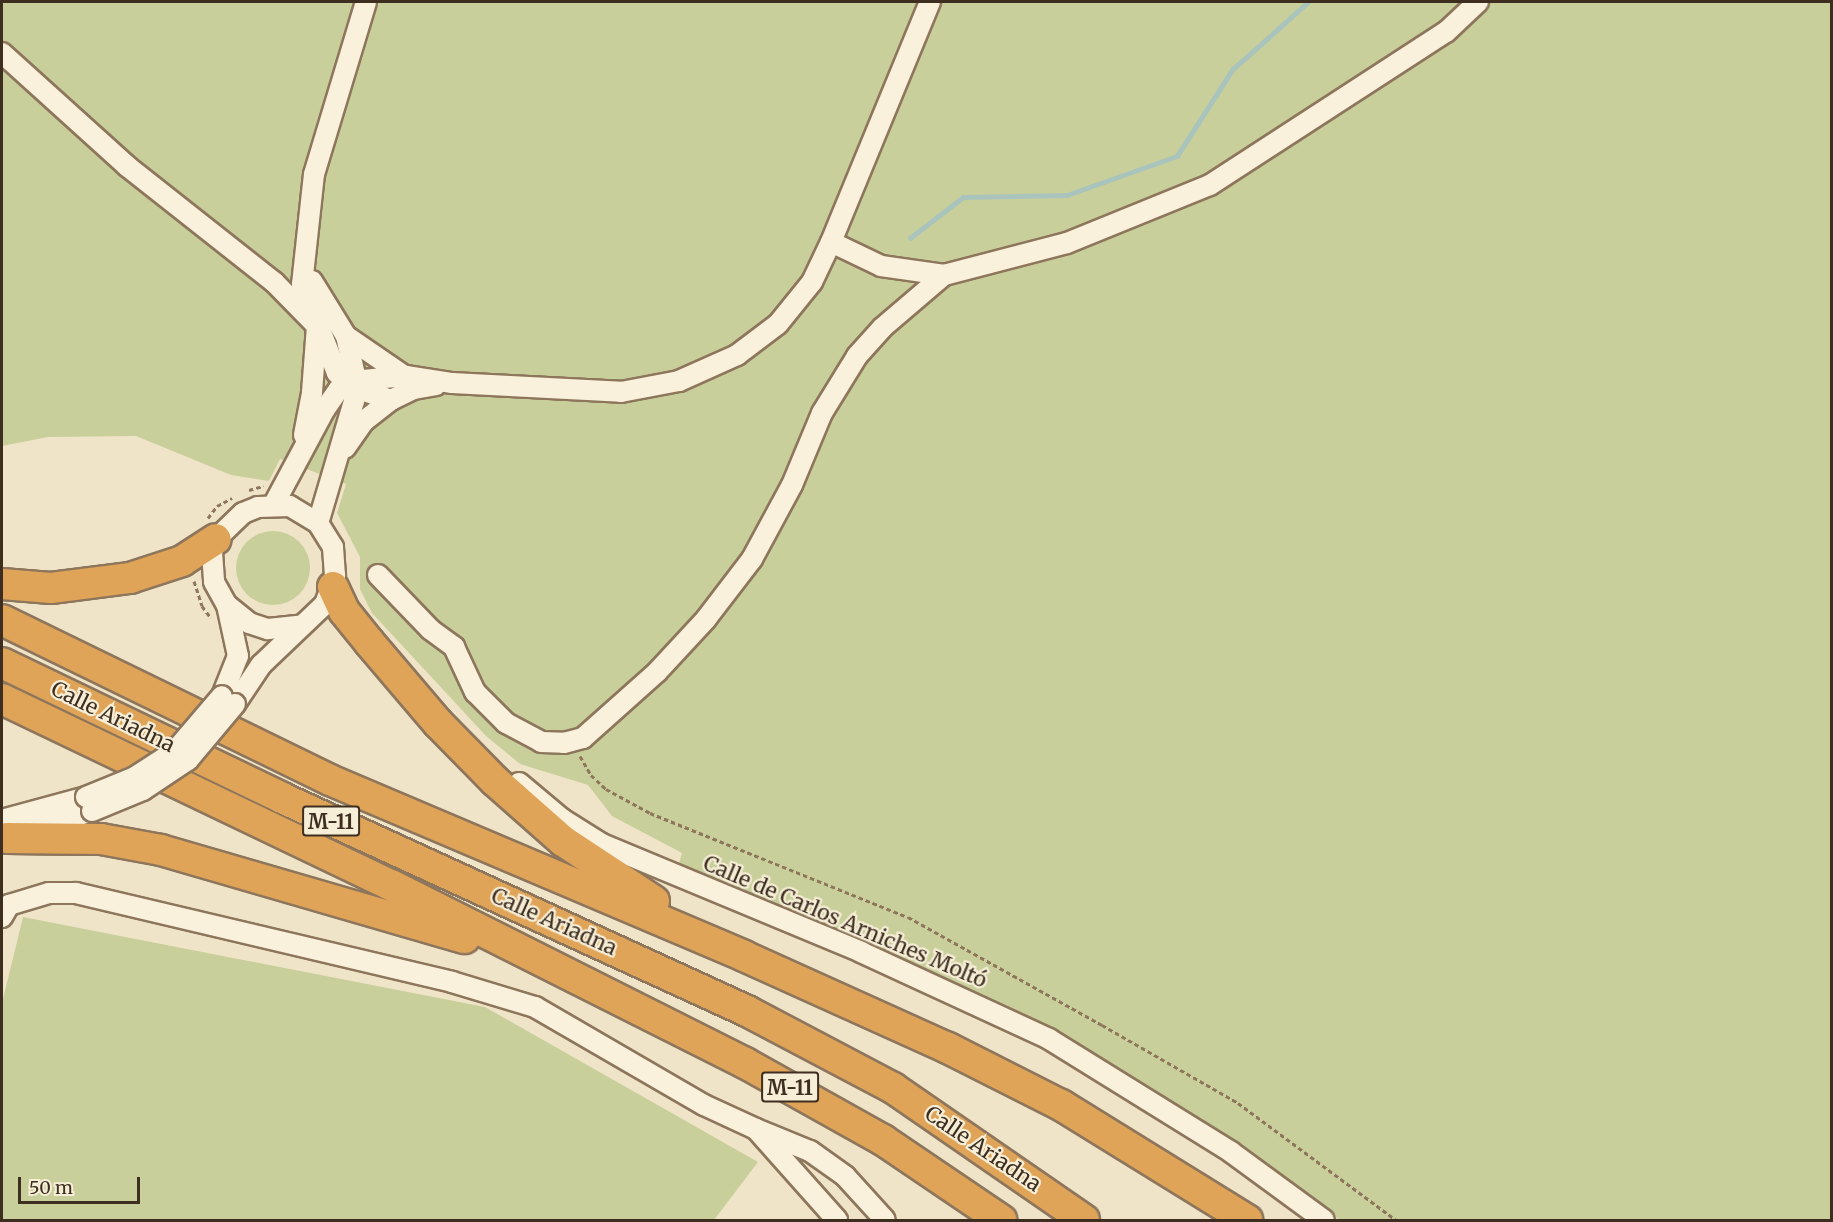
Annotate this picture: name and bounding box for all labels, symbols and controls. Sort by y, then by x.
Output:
street label: Calle Ariadna [47,676,179,758]
road number: M-11 [301,804,361,838]
street label: Calle de Carlos Arniches Moltó [699,851,991,993]
street label: Calle Ariadna [487,883,621,961]
road number: M-11 [760,1070,820,1104]
street label: Calle Ariadna [920,1101,1046,1197]
scale bar [21,1165,142,1203]
text: 50 m [29,1176,73,1199]

